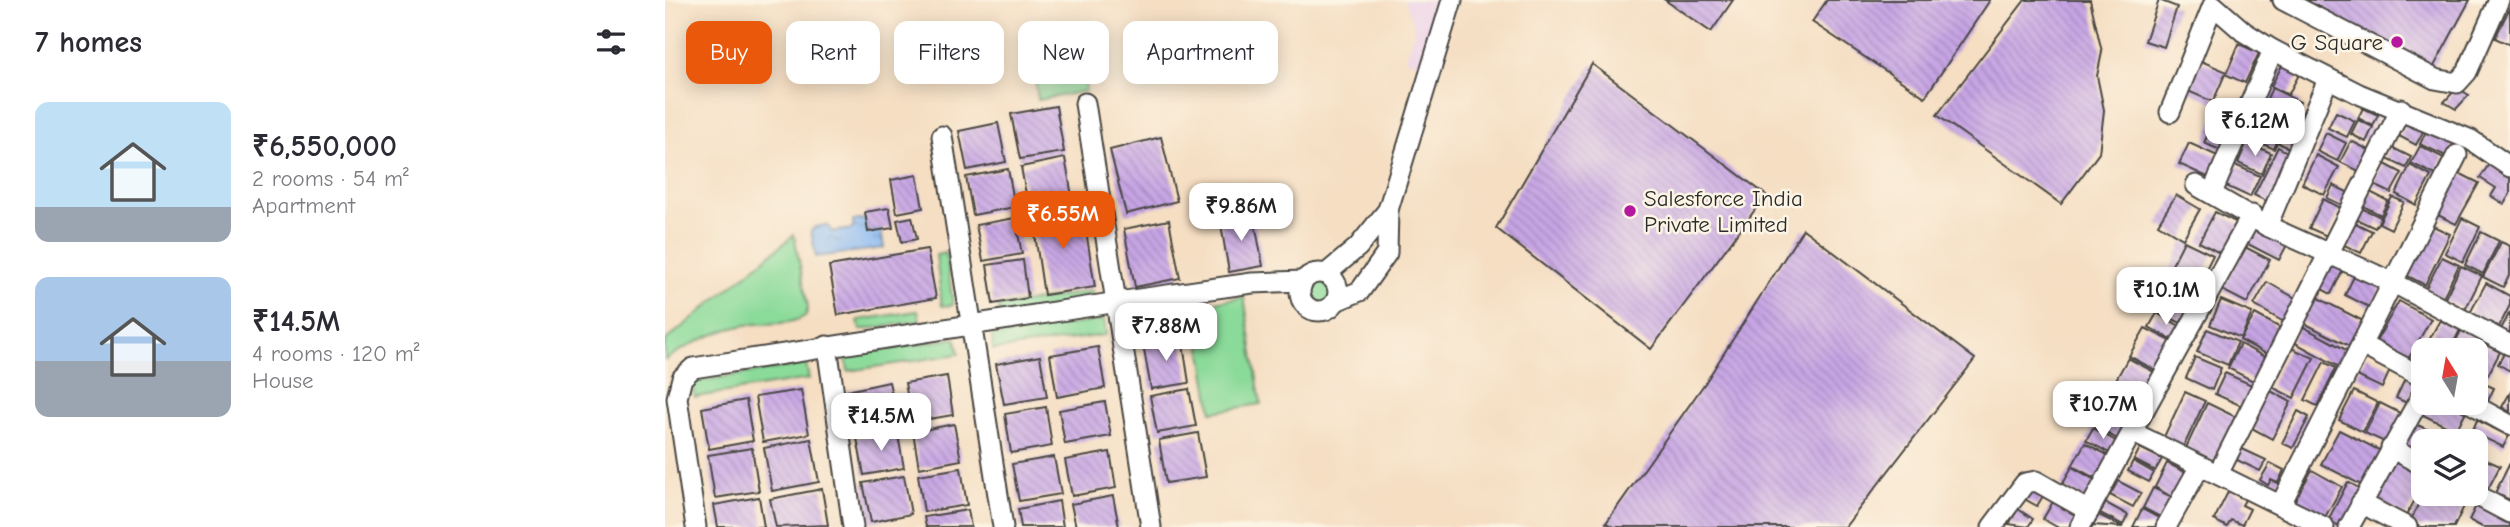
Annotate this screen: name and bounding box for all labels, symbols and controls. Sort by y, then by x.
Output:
chip: Buy [686,21,772,84]
chip: Rent [786,21,880,84]
chip: Filters [894,21,1004,84]
chip: New [1018,21,1109,84]
chip: Apartment [1123,21,1278,84]
icon: filters [592,23,630,61]
text: 7 homes [35,25,142,60]
place label: G Square [2290,29,2383,56]
marker: G Square [2389,34,2405,50]
pin: ₹6.12M [2198,99,2312,158]
text: ₹6.12M [2221,107,2289,134]
text: ₹6,550,000 [252,129,397,164]
icon: home [91,130,175,214]
text: 2 rooms · 54 m² [252,165,409,192]
pin: ₹9.86M [1184,184,1298,243]
place label: Salesforce India Private Limited [1644,185,1803,238]
pin: ₹6.55M [1006,191,1120,251]
text: Apartment [252,192,355,219]
text: ₹9.86M [1205,192,1277,219]
text: ₹6.55M [1027,200,1099,227]
marker: Salesforce India Private Limited [1622,203,1638,219]
pin: ₹10.1M [2109,268,2223,327]
text: ₹10.1M [2132,276,2200,303]
text: ₹14.5M [252,304,340,339]
pin: ₹7.88M [1109,304,1223,363]
icon: home [91,305,175,389]
text: ₹7.88M [1131,312,1201,339]
north arrow [2411,338,2489,415]
map controls [2411,338,2488,506]
text: 4 rooms · 120 m² [252,340,419,367]
text: House [252,367,314,394]
pin: ₹10.7M [2046,382,2160,441]
text: ₹10.7M [2069,390,2137,417]
pin: ₹14.5M [824,393,938,453]
text: ₹14.5M [847,402,915,429]
button: layers [2411,429,2488,506]

